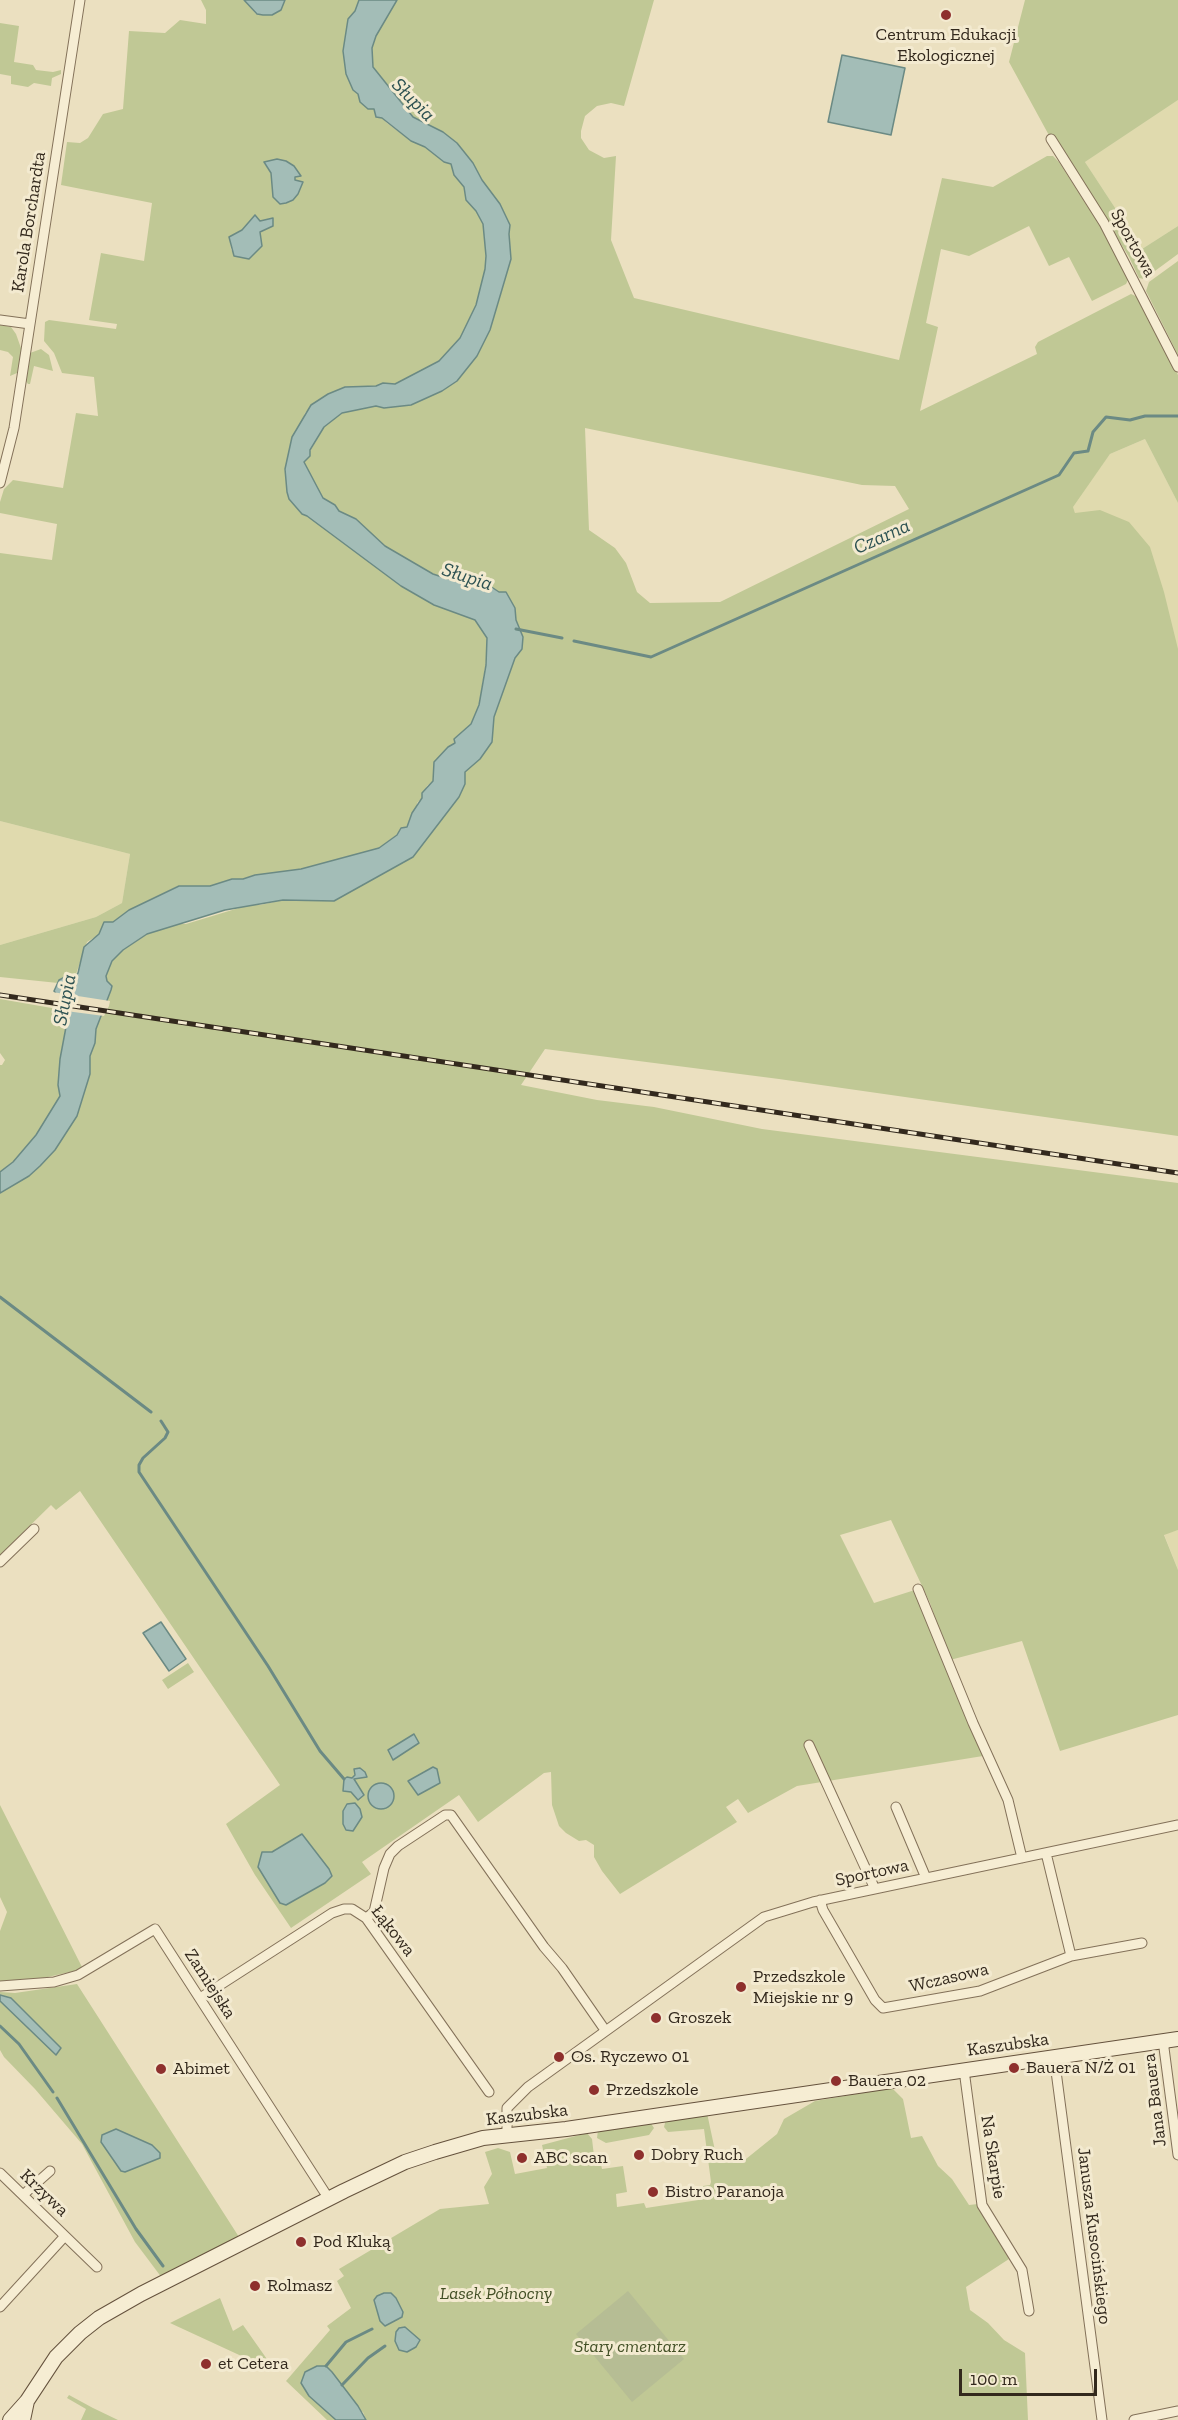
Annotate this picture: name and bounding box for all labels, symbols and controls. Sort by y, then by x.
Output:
marker: Centrum Edukacji Ekologicznej [939,8,953,22]
place label: Centrum Edukacji Ekologicznej [876,24,1016,66]
water label: Słupia [386,73,440,127]
street label: Karola Borchardta [7,150,51,294]
street label: Sportowa [1105,205,1161,281]
water label: Czarna [850,514,914,560]
water label: Słupia [439,558,495,596]
water label: Słupia [48,972,82,1028]
street label: Sportowa [833,1855,911,1891]
street label: Łąkowa [366,1901,420,1961]
street label: Zamiejska [180,1945,240,2023]
street label: Wczasowa [907,1958,991,1998]
place label: Przedszkole Miejskie nr 9 [753,1966,853,2008]
marker: Przedszkole Miejskie nr 9 [734,1980,748,1994]
place label: Groszek [668,2007,731,2029]
marker: Groszek [649,2011,663,2025]
street label: Kaszubska [966,2029,1050,2061]
place label: Os. Ryczewo 01 [571,2046,689,2068]
marker: Os. Ryczewo 01 [552,2050,566,2064]
street label: Jana Bauera [1139,2052,1171,2148]
place label: Bauera N/Ż 01 [1026,2057,1135,2079]
place label: Abimet [173,2058,230,2080]
marker: Bauera N/Ż 01 [1007,2061,1021,2075]
marker: Abimet [154,2062,168,2076]
place label: Bauera 02 [848,2070,926,2092]
marker: Bauera 02 [829,2074,843,2088]
place label: Przedszkole [606,2079,698,2101]
marker: Przedszkole [587,2083,601,2097]
street label: Kaszubska [485,2099,569,2131]
street label: Na Skarpie [976,2114,1010,2200]
place label: Dobry Ruch [651,2144,743,2166]
street label: Janusza Kusocińskiego [1072,2146,1116,2326]
place label: ABC scan [534,2147,607,2169]
marker: Dobry Ruch [632,2148,646,2162]
marker: ABC scan [515,2151,529,2165]
street label: Krzywa [15,2165,73,2221]
place label: Bistro Paranoja [665,2181,784,2203]
marker: Bistro Paranoja [646,2185,660,2199]
place label: Pod Kluką [313,2231,391,2253]
marker: Pod Kluką [294,2235,308,2249]
place label: Rolmasz [267,2275,332,2297]
marker: Rolmasz [248,2279,262,2293]
park label: Lasek Północny [440,2283,552,2305]
park label: Stary cmentarz [574,2336,686,2358]
place label: et Cetera [218,2353,289,2375]
marker: et Cetera [199,2357,213,2371]
scale bar [962,2357,1100,2395]
text: 100 m [970,2368,1017,2390]

